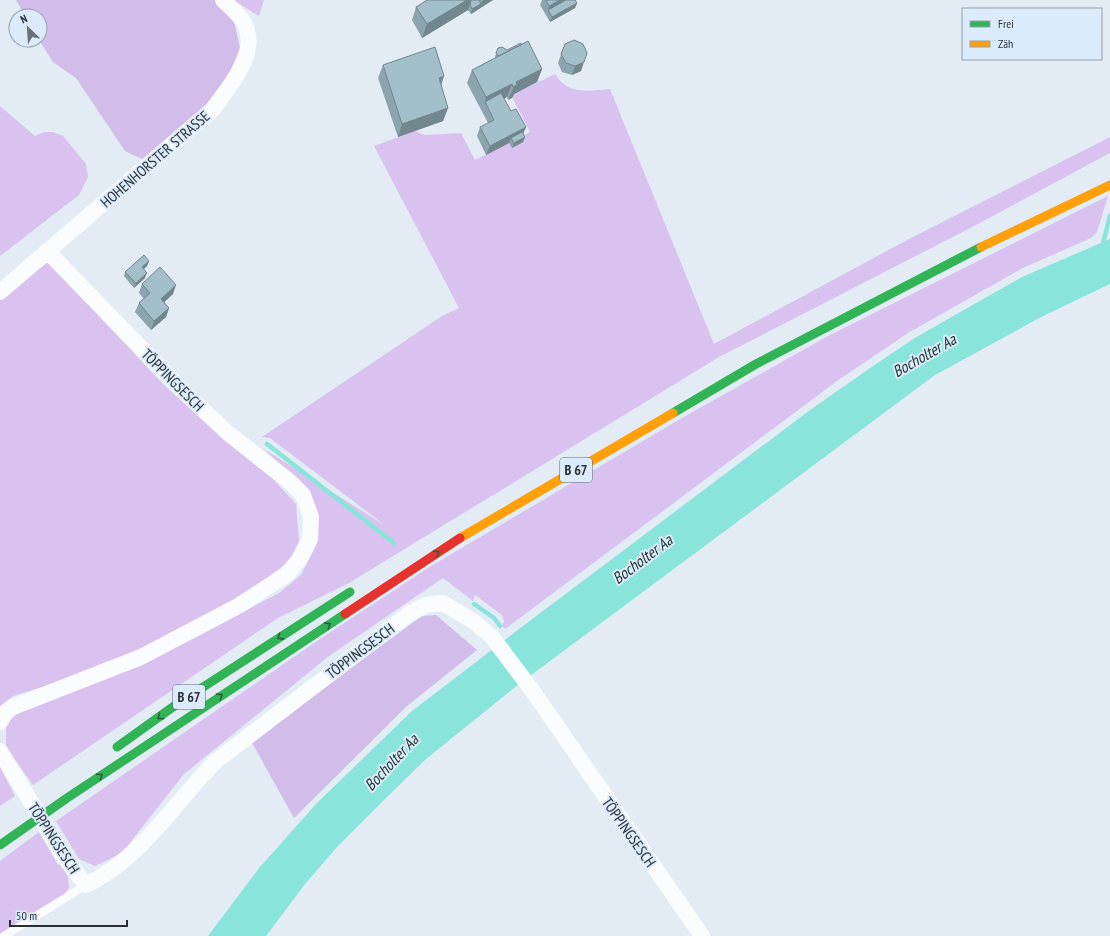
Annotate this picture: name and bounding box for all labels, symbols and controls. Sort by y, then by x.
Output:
north arrow [8,8,48,48]
legend [962,8,1102,60]
text: N [18,11,29,27]
text: Frei [998,16,1014,31]
text: Zäh [998,36,1013,51]
street label: HOHENHORSTER STRASSE [96,106,214,212]
water label: Bocholter Aa [889,328,961,381]
street label: TÖPPINGSESCH [138,345,208,415]
road number: B 67 [560,458,592,482]
water label: Bocholter Aa [608,529,677,588]
one-way arrow [432,551,439,558]
street label: TÖPPINGSESCH [322,619,398,683]
one-way arrow [324,622,331,630]
one-way arrow [277,633,284,640]
road number: B 67 [173,685,205,709]
one-way arrow [215,694,222,701]
one-way arrow [157,712,164,719]
water label: Bocholter Aa [360,728,423,794]
one-way arrow [95,774,102,781]
street label: TÖPPINGSESCH [598,793,660,871]
street label: TÖPPINGSESCH [24,799,84,877]
scale bar [10,902,127,928]
text: 50 m [16,908,37,923]

